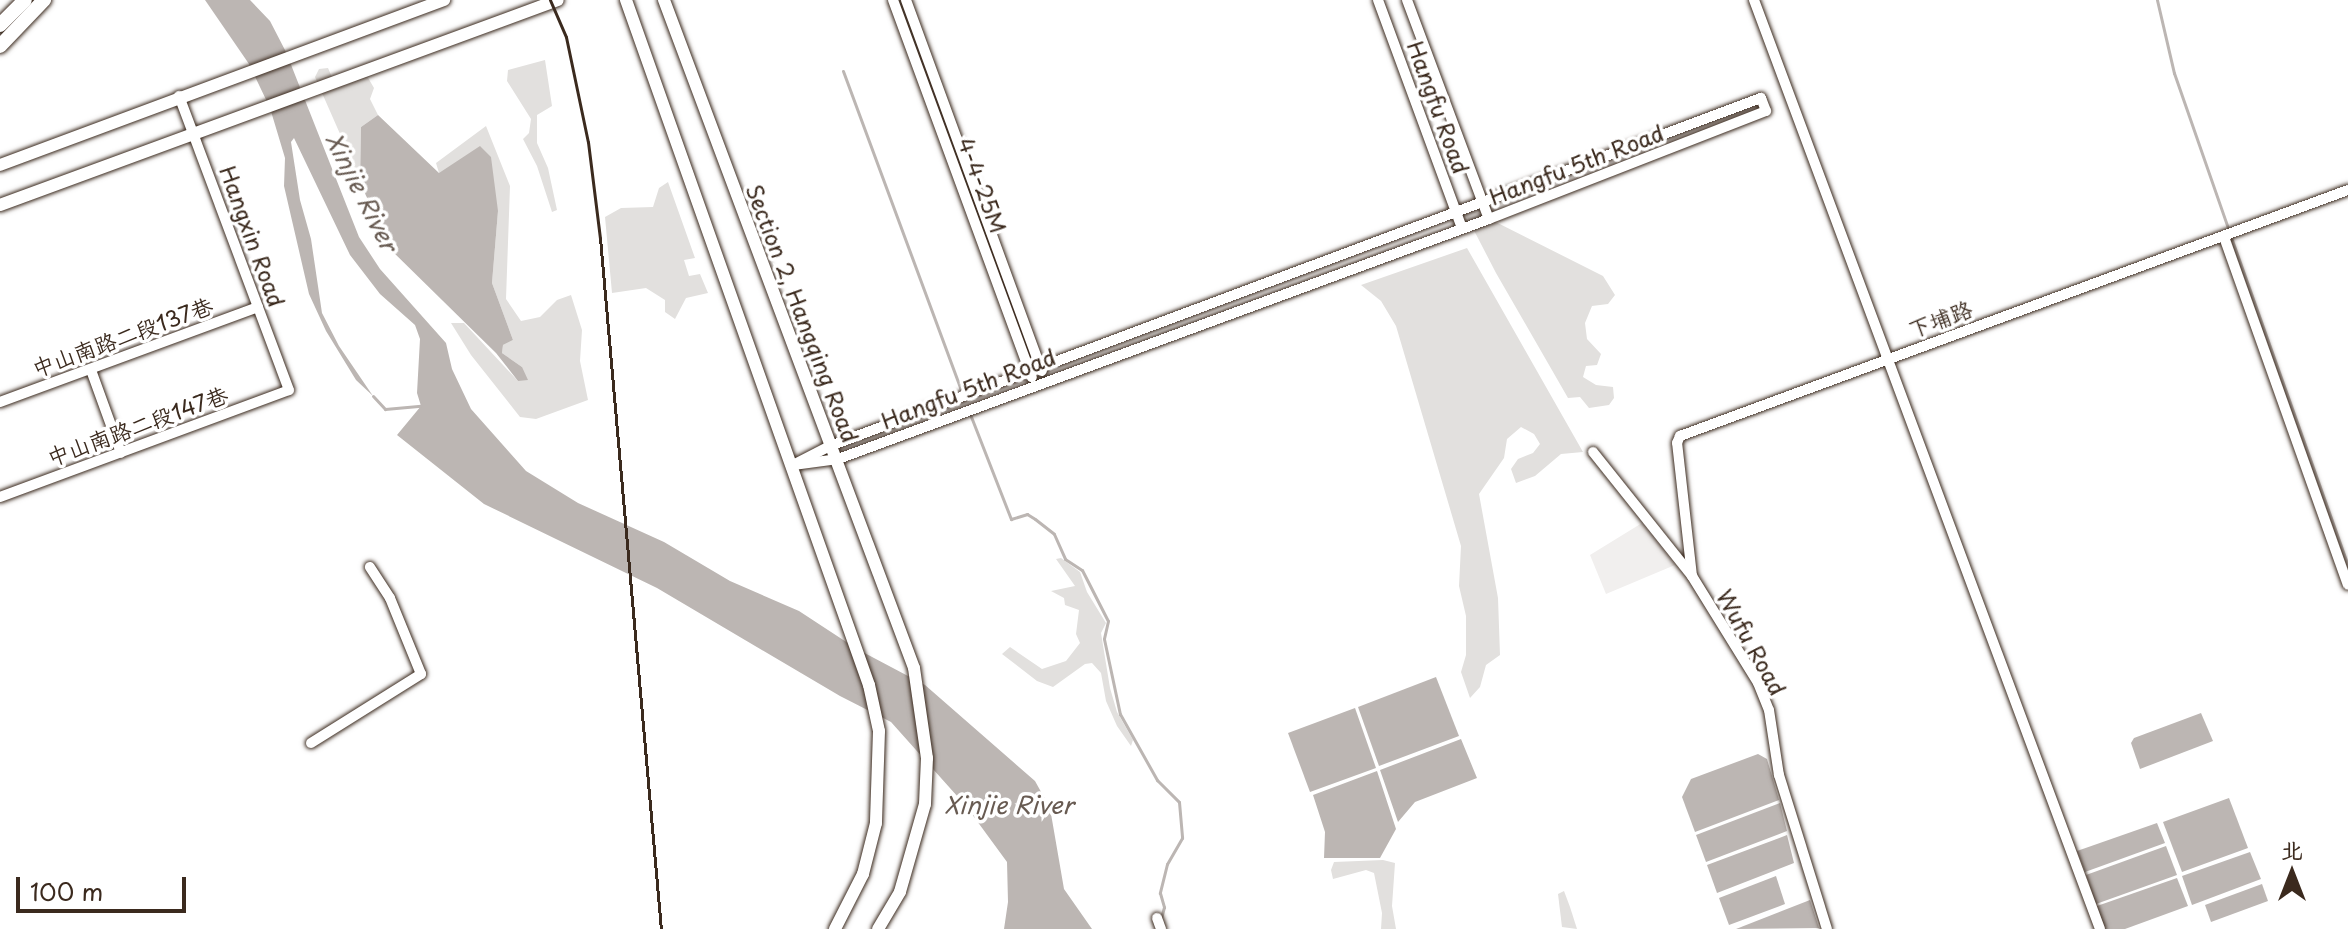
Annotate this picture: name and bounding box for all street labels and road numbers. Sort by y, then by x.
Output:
street label: Hangfu Road [1403,37,1475,177]
street label: Hangfu 5th Road [1486,119,1666,209]
street label: 4-4-25M [954,134,1012,236]
street label: Hangxin Road [215,162,291,310]
street label: Section 2, Hangqing Road [741,180,865,446]
street label: 中山南路二段137巷 [28,291,216,381]
street label: 下埔路 [1904,294,1976,342]
street label: Hangfu 5th Road [878,343,1058,433]
street label: 中山南路二段147巷 [43,380,231,470]
street label: Wufu Road [1712,584,1792,700]

